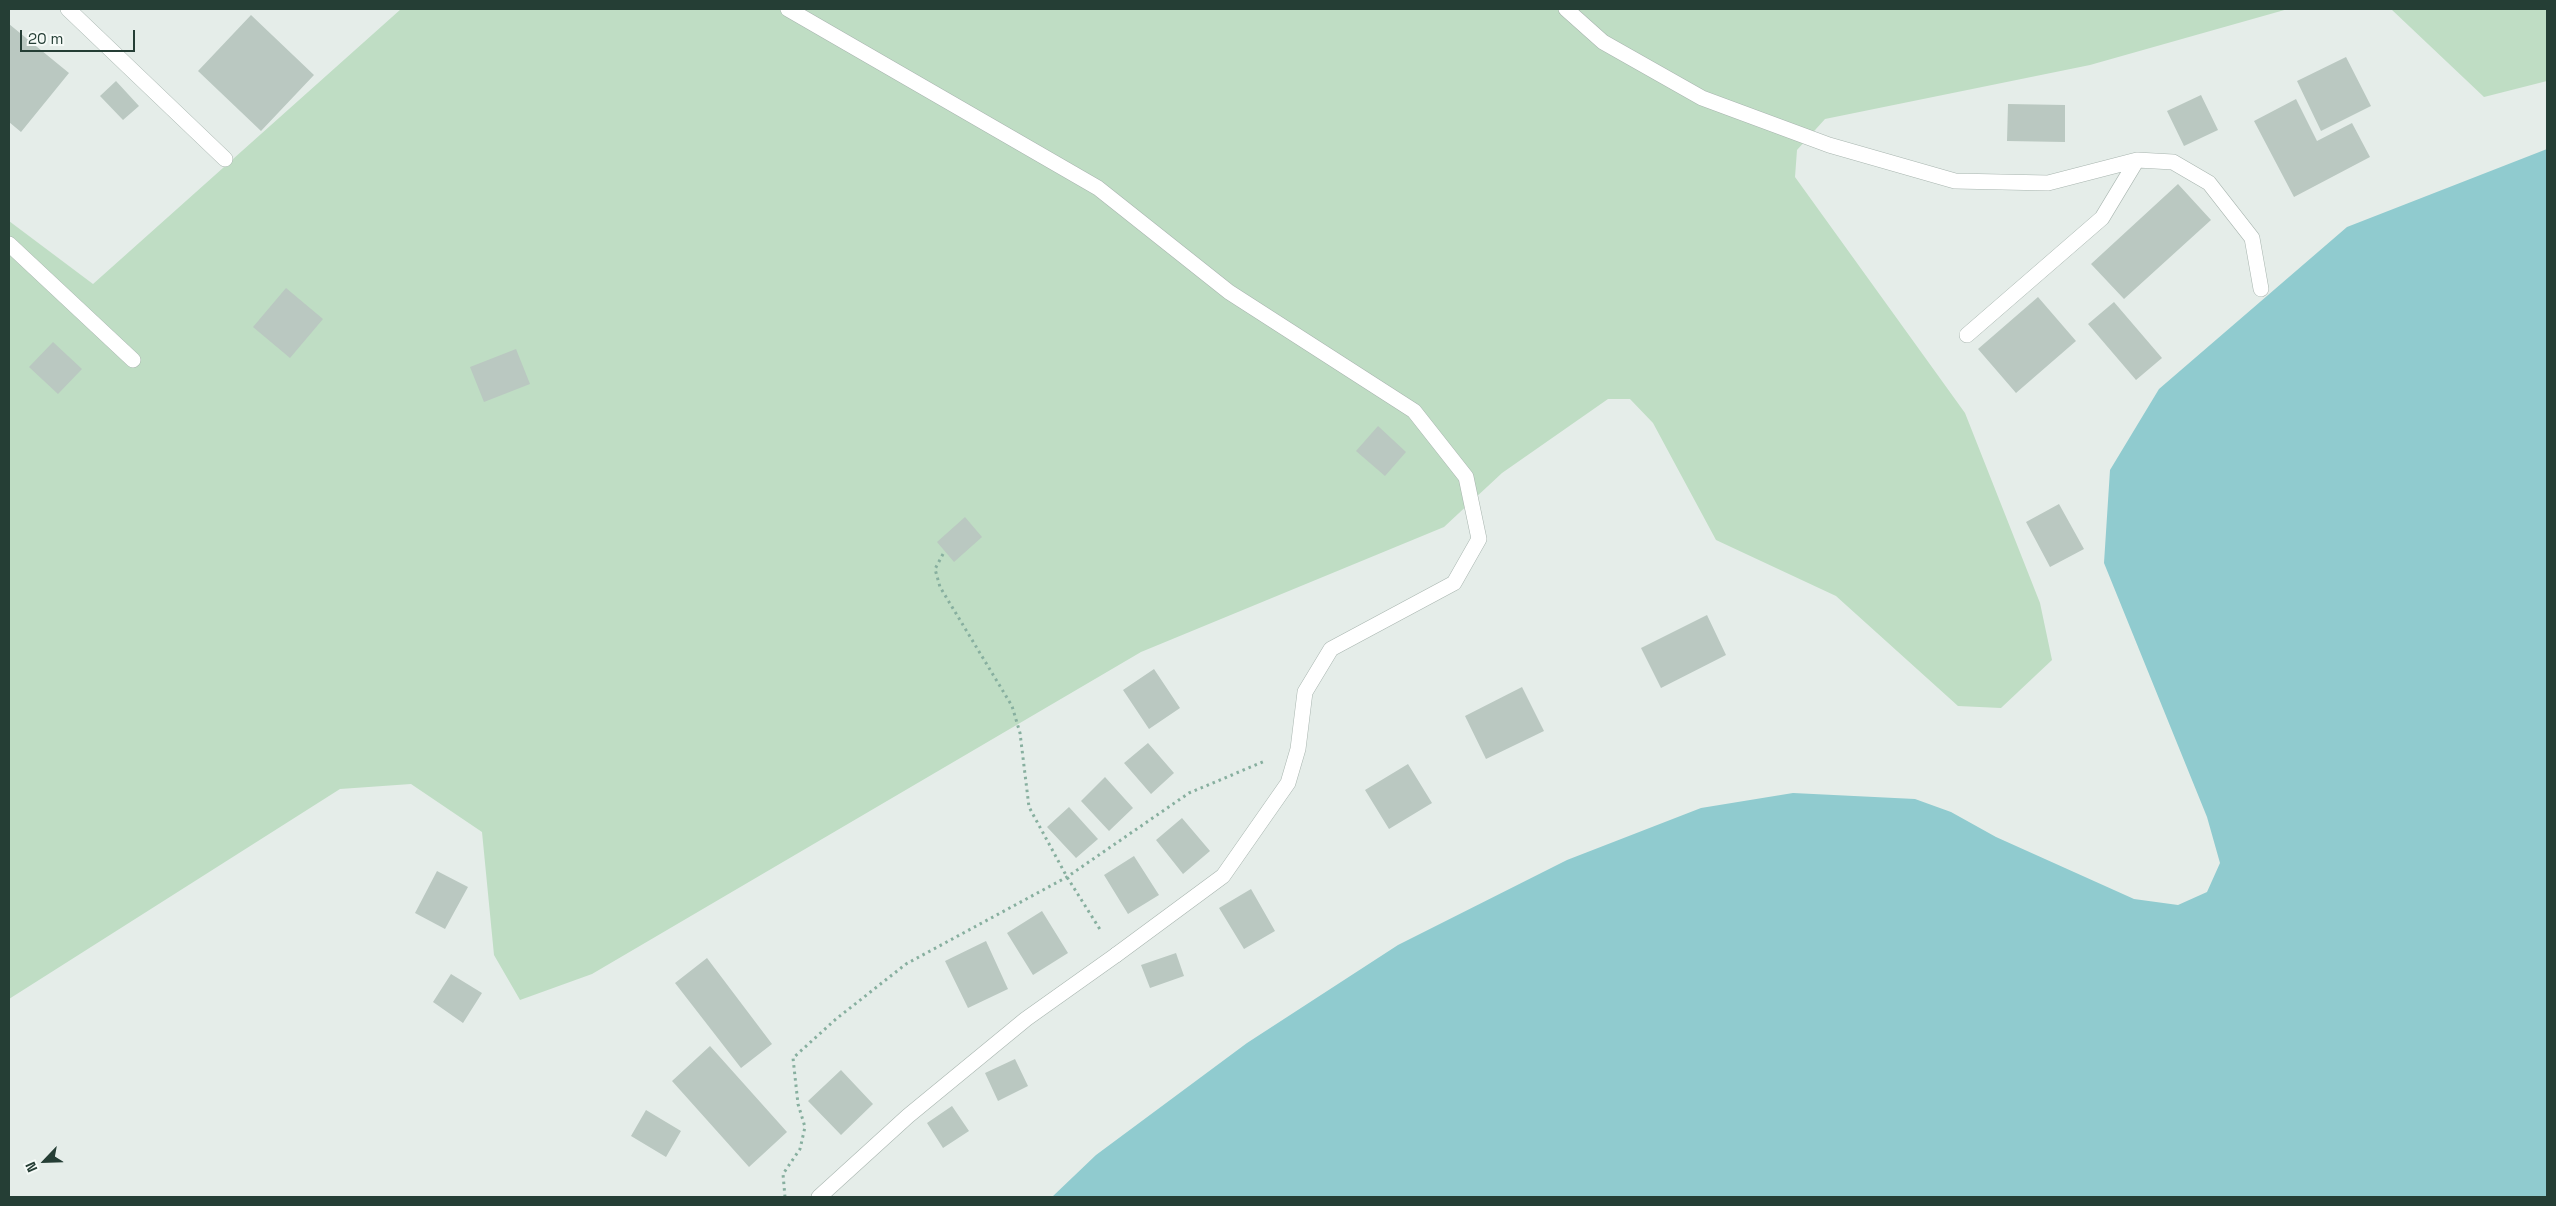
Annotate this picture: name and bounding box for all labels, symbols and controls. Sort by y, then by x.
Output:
scale bar [22,20,138,52]
text: 20 m [28,29,63,48]
north arrow [20,1136,70,1186]
text: N [21,1159,41,1175]

